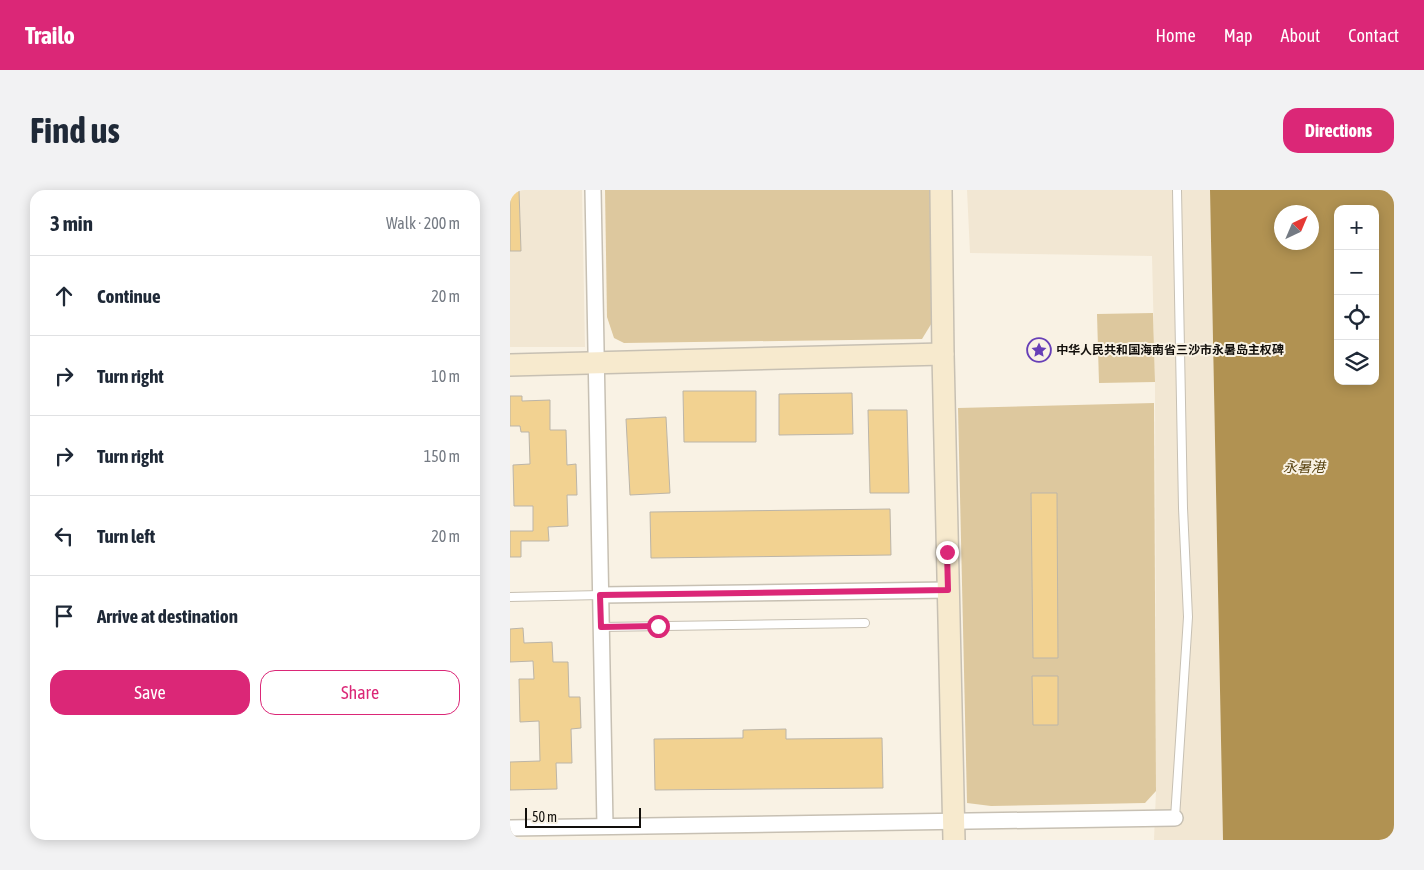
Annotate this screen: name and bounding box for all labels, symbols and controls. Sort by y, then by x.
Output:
text: Trailo [25,22,75,49]
text: Home [1156,25,1196,46]
text: Map [1224,25,1253,46]
text: About [1281,25,1320,46]
text: Contact [1348,25,1399,46]
button: Directions [1283,108,1394,153]
text: Find us [30,110,120,150]
north arrow [1274,205,1319,250]
map controls [1334,205,1379,385]
button: + [1334,205,1379,250]
text: 3 min [50,211,93,235]
text: Walk · 200 m [386,214,460,232]
button: − [1334,250,1379,295]
icon: ahead [50,282,78,310]
text: Continue [97,285,161,307]
text: 20 m [431,287,460,305]
button: locate [1334,295,1379,340]
place icon: 中华人民共和国海南省三沙市永暑岛主权碑 [1026,337,1052,363]
button: layers [1334,340,1379,385]
place label: 中华人民共和国海南省三沙市永暑岛主权碑 [1056,343,1284,357]
icon: right [50,362,78,390]
text: Turn right [97,365,164,387]
text: 10 m [431,367,460,385]
icon: right [50,442,78,470]
text: Turn right [97,445,164,467]
text: 150 m [424,447,460,465]
water label: 永暑港 [1283,459,1327,475]
icon: left [50,522,78,550]
text: Turn left [97,525,155,547]
text: 20 m [431,527,460,545]
route end [936,541,959,564]
icon: arrive [50,602,78,630]
text: Arrive at destination [97,605,238,627]
route start [647,615,670,638]
button: Save [50,670,250,715]
button: Share [260,670,460,715]
scale bar [525,805,641,828]
text: 50 m [532,809,557,825]

